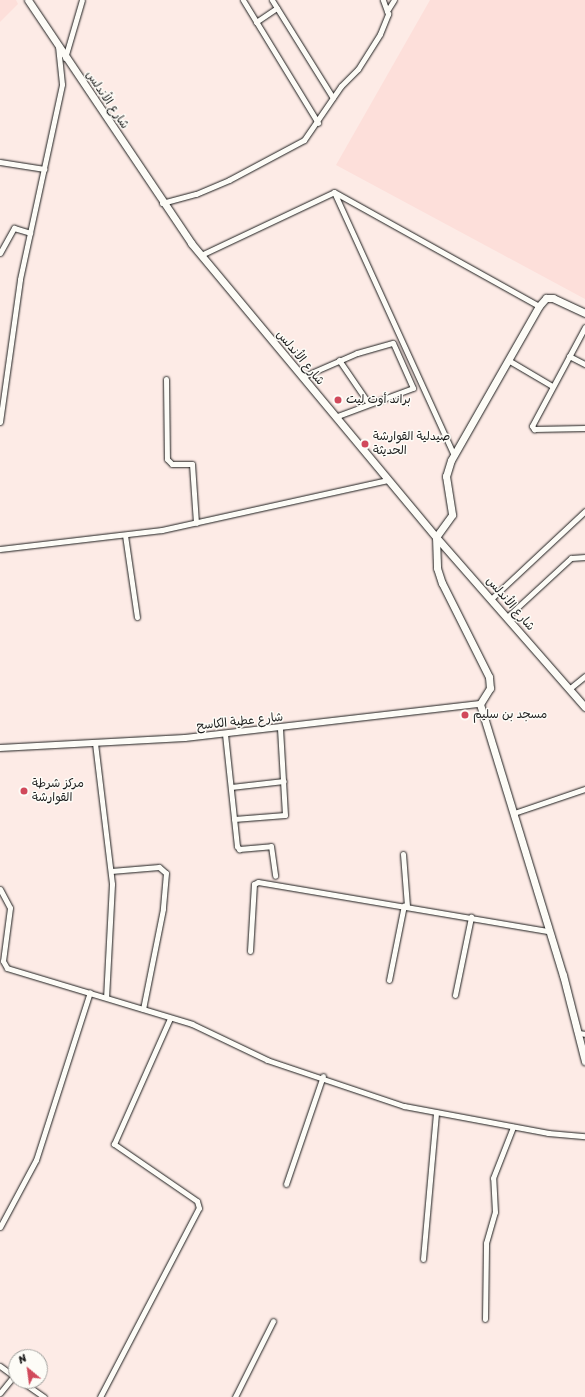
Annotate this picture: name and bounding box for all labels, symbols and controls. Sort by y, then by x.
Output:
street label: شارع الأندلس [82,68,132,132]
street label: شارع الأندلس [273,328,327,388]
place label: براند أوت ليت [346,393,411,407]
marker: براند أوت ليت [333,395,343,405]
place label: صيدلية القوارشة الحديثة [373,430,450,458]
marker: صيدلية القوارشة الحديثة [360,439,370,449]
street label: شارع الأندلس [483,574,537,634]
place label: مسجد بن سليم [473,708,547,722]
street label: شارع عطية الكاسح [196,710,284,734]
marker: مسجد بن سليم [460,710,470,720]
place label: مركز شرطة القوارشة [32,777,84,805]
marker: مركز شرطة القوارشة [19,786,29,796]
north arrow [8,1349,48,1389]
text: N [14,1349,30,1369]

